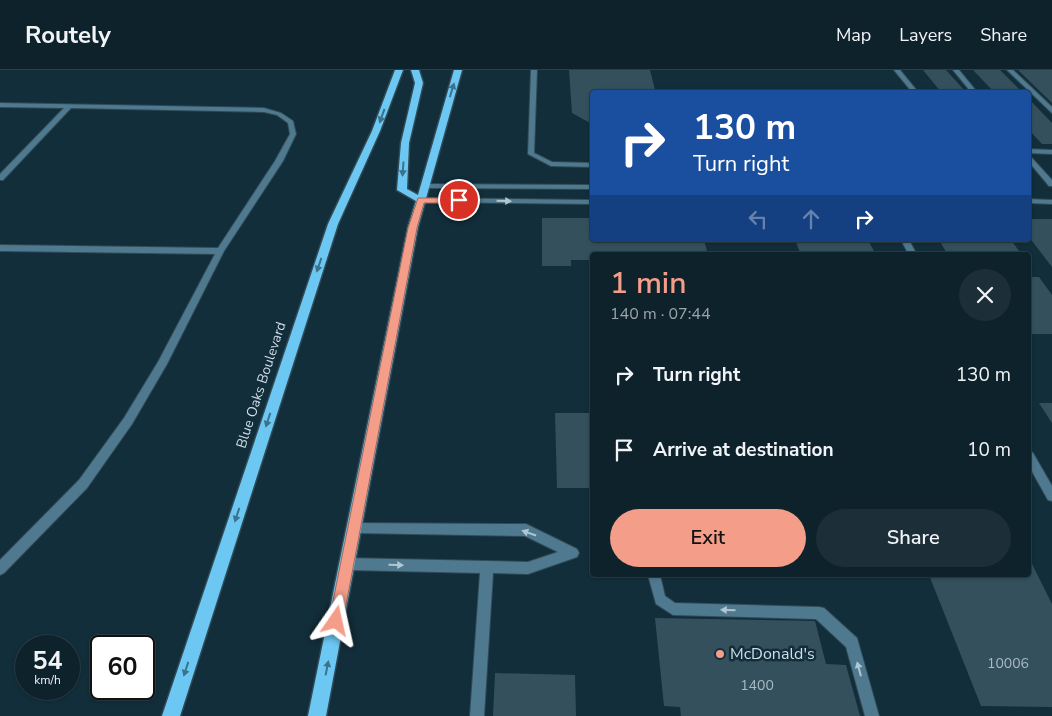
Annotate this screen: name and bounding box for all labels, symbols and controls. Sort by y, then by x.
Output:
text: Routely [25,19,111,51]
text: Map [836,23,871,47]
text: Layers [899,23,952,47]
text: Share [980,23,1027,47]
one-way arrow [449,82,457,97]
text: 130 m [693,104,796,151]
one-way arrow [378,109,386,124]
icon: right [610,110,675,175]
text: Turn right [693,149,789,179]
one-way arrow [399,161,407,177]
pin [438,179,480,221]
icon: arrive [445,186,473,214]
one-way arrow [497,197,513,205]
icon: left [744,205,772,233]
icon: ahead [797,205,825,233]
icon: right [850,205,878,233]
one-way arrow [315,258,323,273]
text: 1 min [610,263,686,304]
button: close [959,269,1011,321]
text: 140 m · 07:44 [610,303,711,325]
street label: Blue Oaks Boulevard [232,319,290,451]
icon: right [610,361,638,389]
text: Turn right [653,362,740,388]
text: 130 m [956,362,1011,388]
one-way arrow [264,412,271,427]
icon: arrive [610,436,638,464]
text: Arrive at destination [653,437,834,463]
text: 10 m [967,437,1011,463]
one-way arrow [232,507,240,522]
button: Exit [610,509,806,567]
button: Share [816,509,1011,567]
one-way arrow [521,529,536,537]
one-way arrow [388,561,404,569]
position arrow [309,594,361,646]
one-way arrow [720,606,736,614]
speed limit sign: 60 [90,635,155,700]
place label: McDonald's [730,643,815,665]
text: 54 [32,644,63,678]
marker: McDonald's [714,648,726,660]
house number: 10006 [987,654,1029,673]
one-way arrow [323,661,331,676]
one-way arrow [855,661,863,676]
one-way arrow [182,662,190,677]
text: km/h [34,672,61,688]
house number: 1400 [740,676,774,695]

